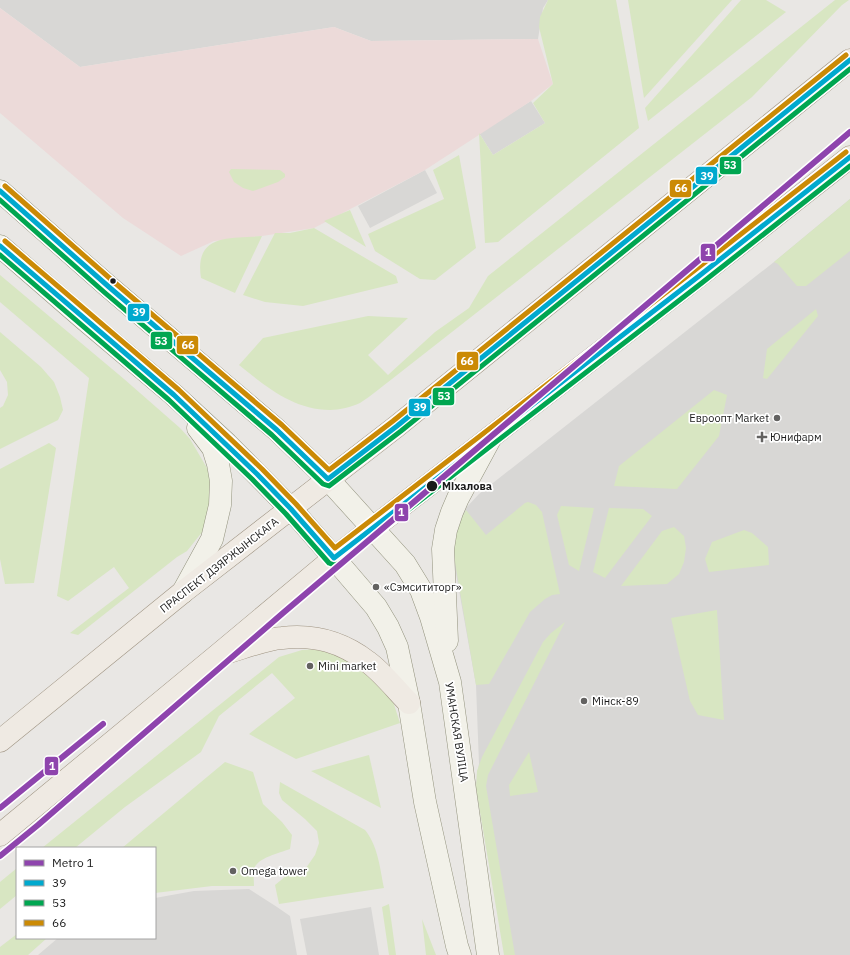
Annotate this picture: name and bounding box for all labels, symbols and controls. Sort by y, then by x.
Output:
line badge: 53 [719,156,742,175]
text: 53 [723,158,737,172]
line badge: 39 [695,166,718,185]
text: 39 [700,169,714,183]
line badge: 66 [669,179,692,198]
text: 66 [674,181,688,195]
line badge: 1 [700,243,716,262]
text: 1 [705,245,712,259]
unlabelled marker [108,276,118,286]
line badge: 39 [127,303,150,322]
text: 39 [132,305,146,319]
line badge: 53 [150,331,173,350]
text: 53 [154,334,168,348]
line badge: 66 [176,335,199,355]
text: 66 [181,338,195,352]
line badge: 66 [456,351,479,371]
text: 66 [460,354,474,368]
line badge: 53 [432,387,455,406]
text: 53 [437,389,451,403]
line badge: 39 [408,398,431,417]
text: 39 [413,400,427,414]
place label: Евроопт Market [689,411,769,425]
marker: Евроопт Market [772,413,782,423]
place label: Юнифарм [770,430,822,444]
marker: Юнифарм [757,432,767,442]
marker: Міхалова [425,479,439,493]
place label: Міхалова [442,479,492,493]
line badge: 1 [394,503,409,522]
text: 1 [398,505,405,519]
street label: ПРАСПЕКТ ДЗЯРЖЫНСКАГА [157,514,281,616]
place label: «Сэмсититорг» [384,580,462,594]
marker: «Сэмсититорг» [371,582,381,592]
place label: Mini market [318,659,376,673]
marker: Mini market [305,661,315,671]
street label: УМАНСКАЯ ВУЛІЦА [442,681,472,783]
place label: Мінск-89 [592,694,639,708]
marker: Мінск-89 [579,696,589,706]
line badge: 1 [44,756,59,776]
text: 1 [49,759,56,773]
legend [16,847,156,939]
text: Metro 1 [52,855,94,870]
place label: Omega tower [241,864,307,878]
marker: Omega tower [228,866,238,876]
text: 39 [52,875,66,890]
text: 53 [52,895,66,910]
text: 66 [52,915,66,930]

